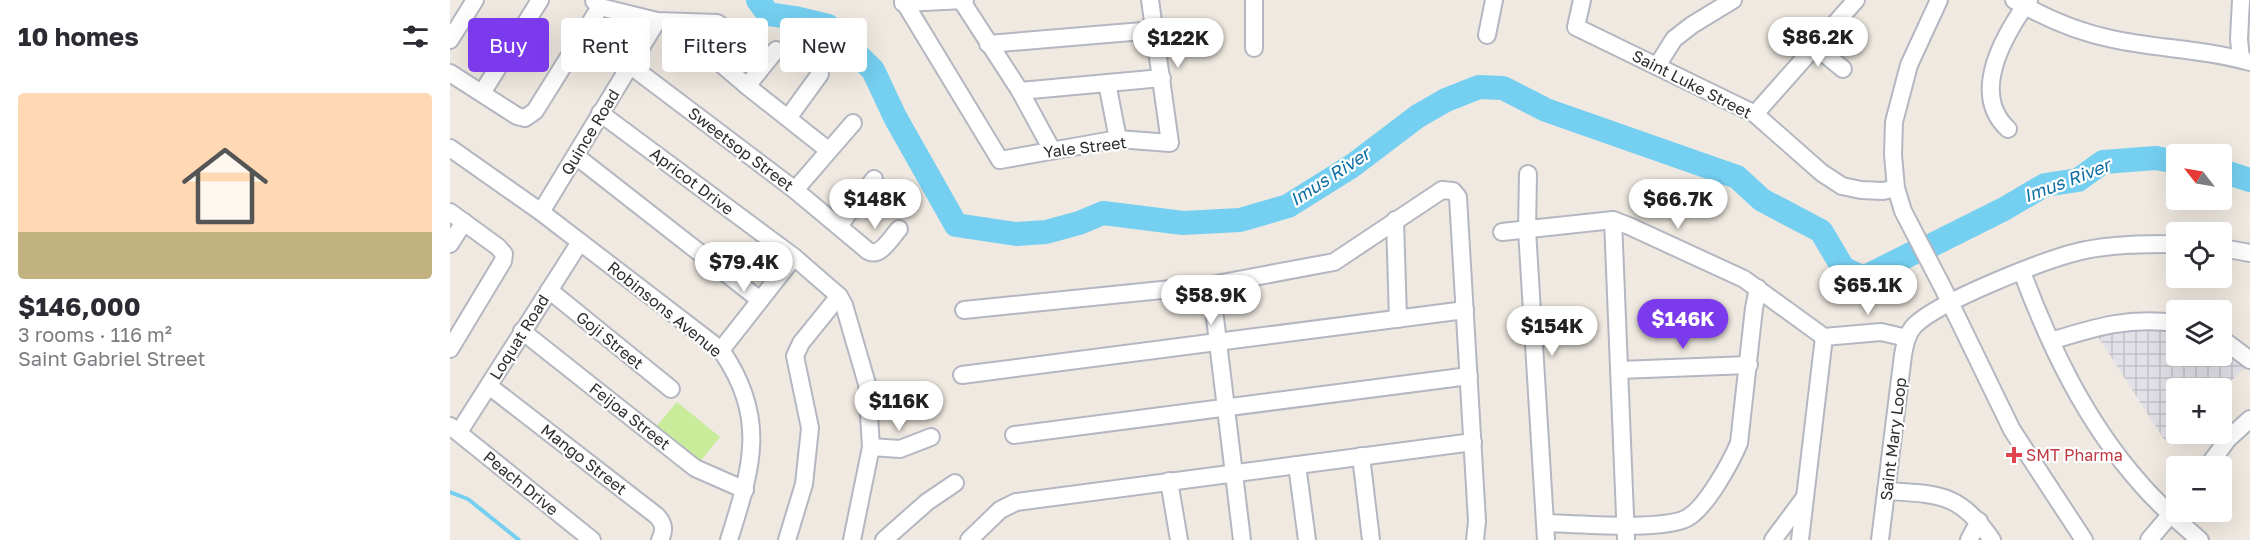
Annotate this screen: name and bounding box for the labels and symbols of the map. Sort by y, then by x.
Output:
pin: $86.2K [1769,17,1867,68]
pin: $122K [1136,18,1220,69]
street label: Saint Luke Street [1629,45,1755,123]
street label: Quince Road [556,85,624,179]
street label: Sweetsop Street [684,103,798,195]
street label: Yale Street [1042,132,1128,162]
water label: Imus River [1285,141,1376,210]
street label: Apricot Drive [646,143,738,219]
north arrow [2166,144,2232,210]
water label: Imus River [2020,152,2116,207]
pin: $148K [833,179,917,230]
pin: $66.7K [1629,179,1727,230]
pin: $79.4K [695,242,793,293]
street label: Robinsons Avenue [604,257,726,361]
pin: $65.1K [1819,265,1917,316]
pin: $58.9K [1162,275,1260,326]
street label: Loquat Road [485,291,553,383]
pin: $146K [1641,299,1725,350]
pin: $154K [1510,306,1594,357]
street label: Goji Street [572,307,648,373]
street label: Saint Mary Loop [1876,376,1911,502]
street label: Feijoa Street [586,378,674,454]
pin: $116K [857,381,941,432]
street label: Mango Street [537,419,631,499]
place label: SMT Pharma [2026,445,2123,465]
street label: Peach Drive [479,447,563,519]
marker: SMT Pharma [2007,448,2021,462]

